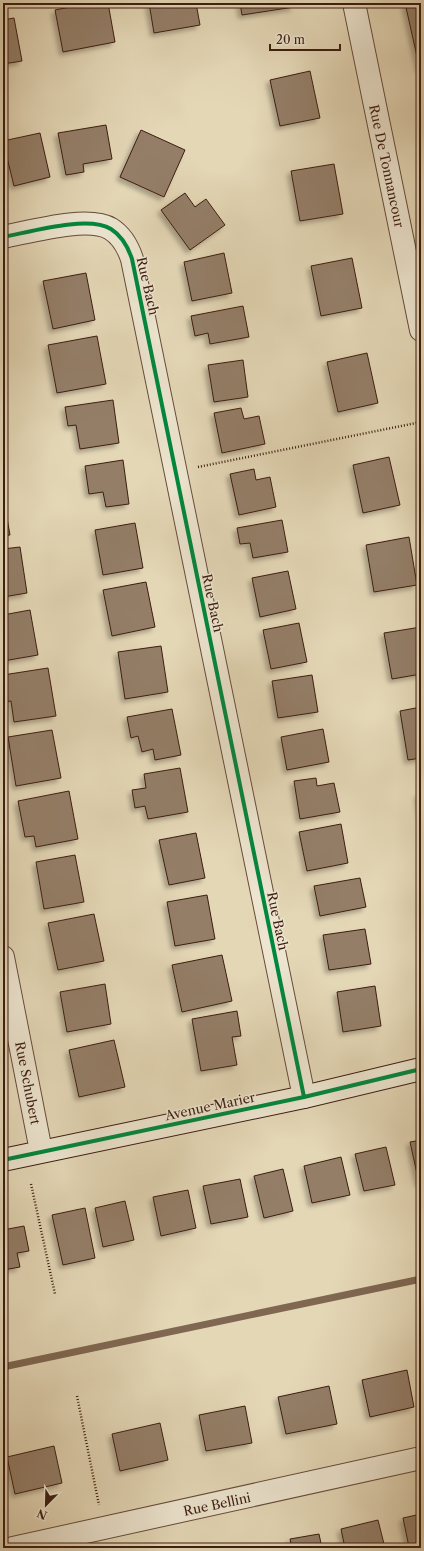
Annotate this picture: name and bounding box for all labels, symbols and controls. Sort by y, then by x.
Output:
scale bar [270,26,340,52]
text: 20 m [276,32,305,47]
street label: Rue De Tonnancour [366,103,408,229]
street label: Rue Bach [134,255,162,317]
street label: Rue Bach [199,572,227,634]
street label: Rue Bach [264,890,292,952]
street label: Rue Schubert [12,1040,44,1126]
street label: Avenue Marier [162,1089,257,1124]
north arrow [26,1485,66,1525]
street label: Rue Bellini [182,1489,252,1519]
text: N [35,1506,49,1523]

